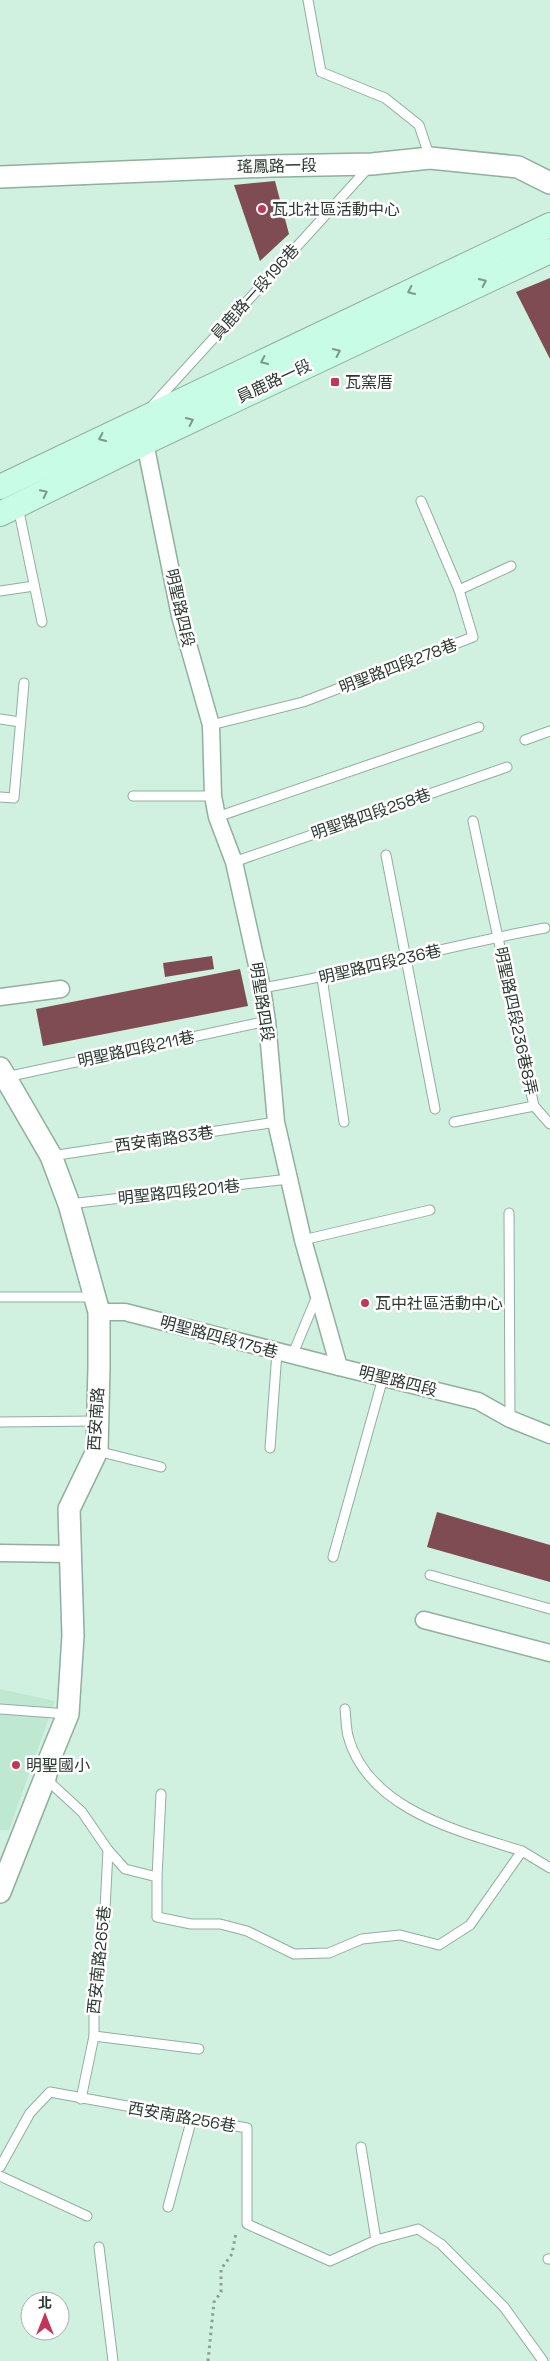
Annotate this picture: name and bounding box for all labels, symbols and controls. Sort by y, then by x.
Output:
street label: 瑤鳳路一段 [237,155,317,177]
place label: 瓦北社區活動中心 [272,199,400,220]
marker: 瓦北社區活動中心 [256,203,268,215]
street label: 員鹿路一段196巷 [206,240,304,344]
one-way arrow [478,279,487,289]
one-way arrow [407,285,416,296]
one-way arrow [331,348,340,358]
street label: 員鹿路一段 [233,355,315,407]
one-way arrow [260,355,269,365]
place label: 瓦窯厝 [345,372,393,393]
marker: 瓦窯厝 [329,376,341,388]
one-way arrow [185,417,194,428]
one-way arrow [98,432,107,443]
one-way arrow [39,489,48,499]
street label: 明聖路四段 [161,567,199,649]
street label: 明聖路四段278巷 [336,634,460,698]
street label: 明聖路四段258巷 [308,784,434,844]
street label: 明聖路四段236巷 [317,940,443,988]
street label: 明聖路四段236巷8弄 [490,945,542,1097]
street label: 明聖路四段 [245,961,279,1043]
street label: 明聖路四段211巷 [76,1026,196,1072]
street label: 西安南路83巷 [113,1122,215,1156]
street label: 明聖路四段201巷 [117,1175,241,1209]
place label: 瓦中社區活動中心 [375,1293,503,1314]
marker: 瓦中社區活動中心 [359,1297,371,1309]
street label: 明聖路四段175巷 [158,1311,280,1363]
street label: 明聖路四段 [357,1361,439,1401]
street label: 西安南路 [83,1386,109,1452]
place label: 明聖國小 [26,1755,90,1776]
marker: 明聖國小 [10,1759,22,1771]
street label: 西安南路265巷 [83,1905,115,2015]
street label: 西安南路256巷 [126,2097,238,2137]
north arrow [20,2291,70,2341]
text: 北 [38,2294,52,2312]

